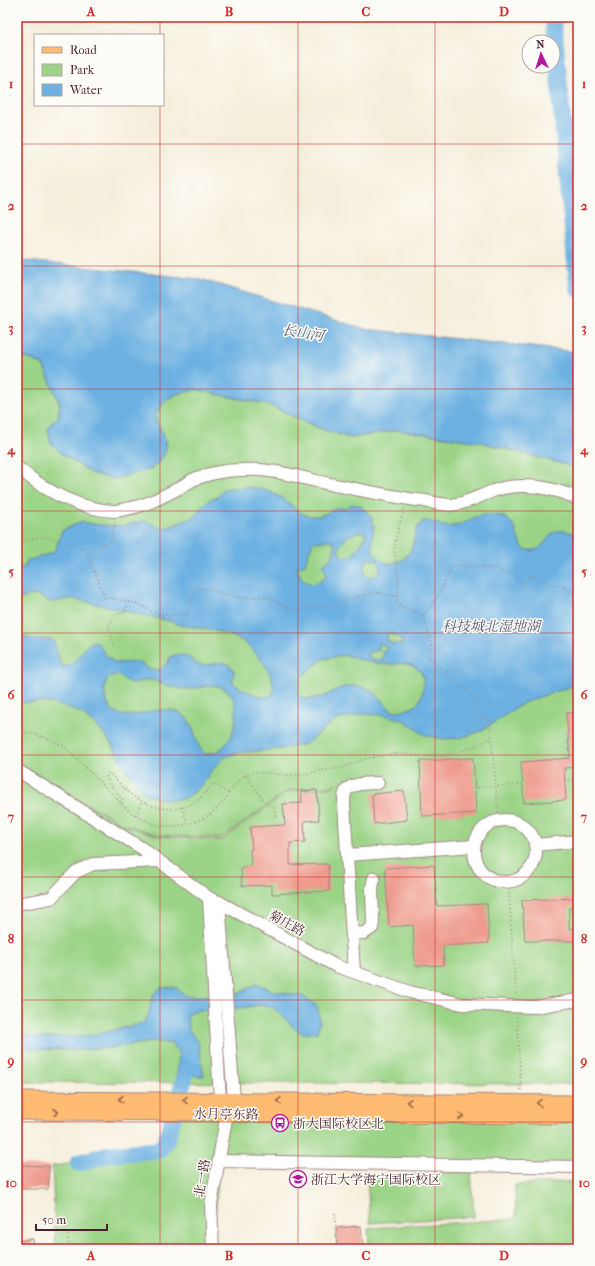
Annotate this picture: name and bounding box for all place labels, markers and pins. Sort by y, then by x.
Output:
bus stop icon: 浙大国际校区北 [270,1113,290,1133]
place label: 浙大国际校区北 [293,1116,384,1131]
school or university icon: 浙江大学海宁国际校区 [288,1169,308,1189]
place label: 浙江大学海宁国际校区 [311,1172,441,1187]

